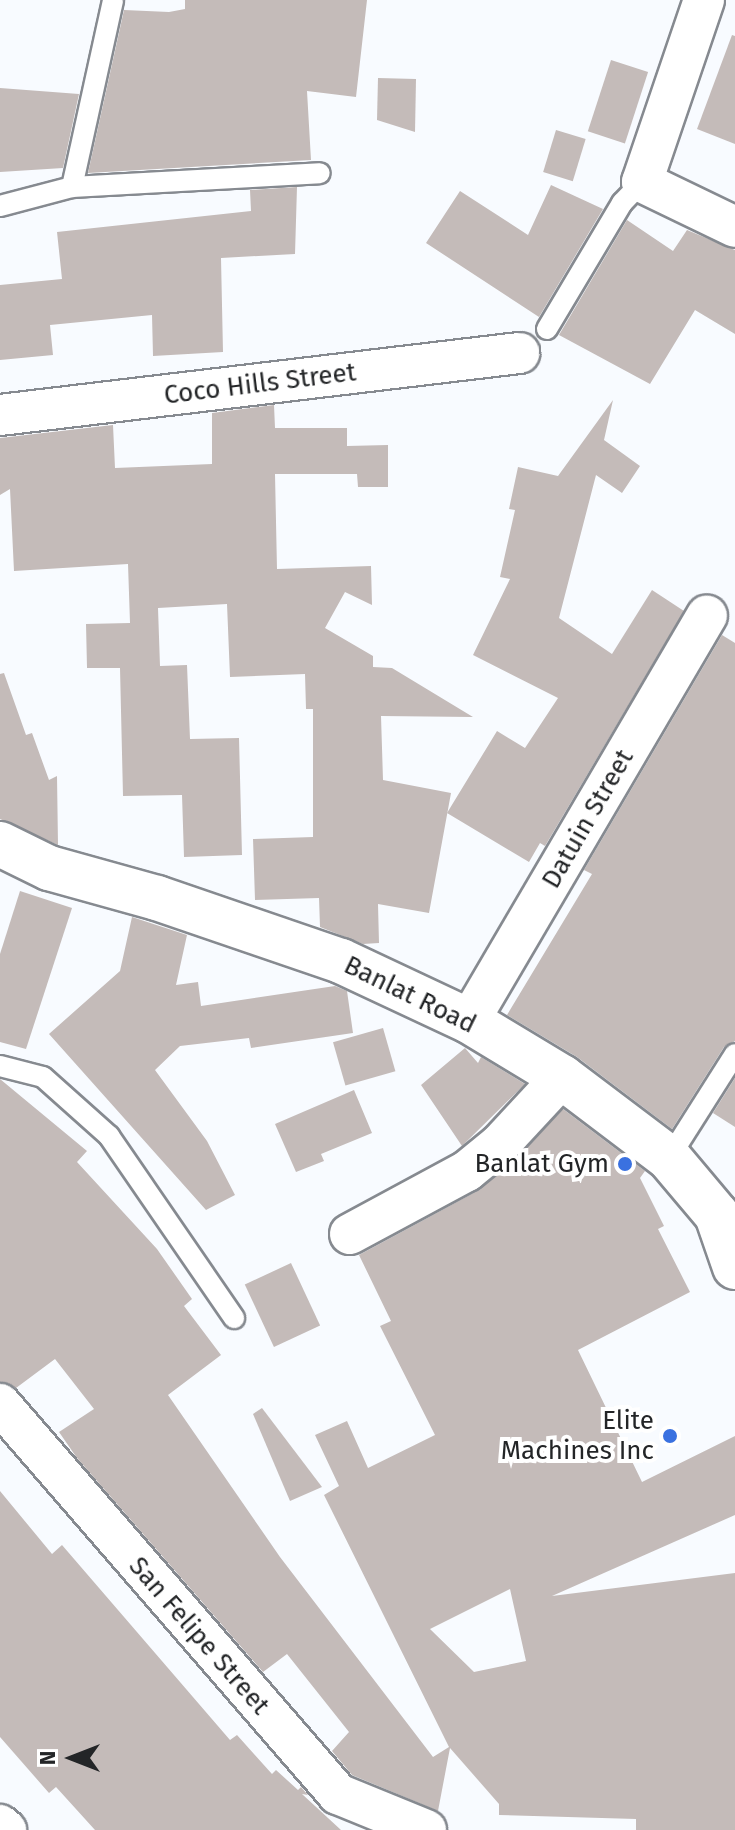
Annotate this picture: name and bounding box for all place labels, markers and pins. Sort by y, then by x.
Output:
place label: Banlat Gym [474,1148,609,1180]
marker: Banlat Gym [616,1155,634,1173]
place label: Elite Machines Inc [501,1405,654,1466]
marker: Elite Machines Inc [661,1427,679,1445]

